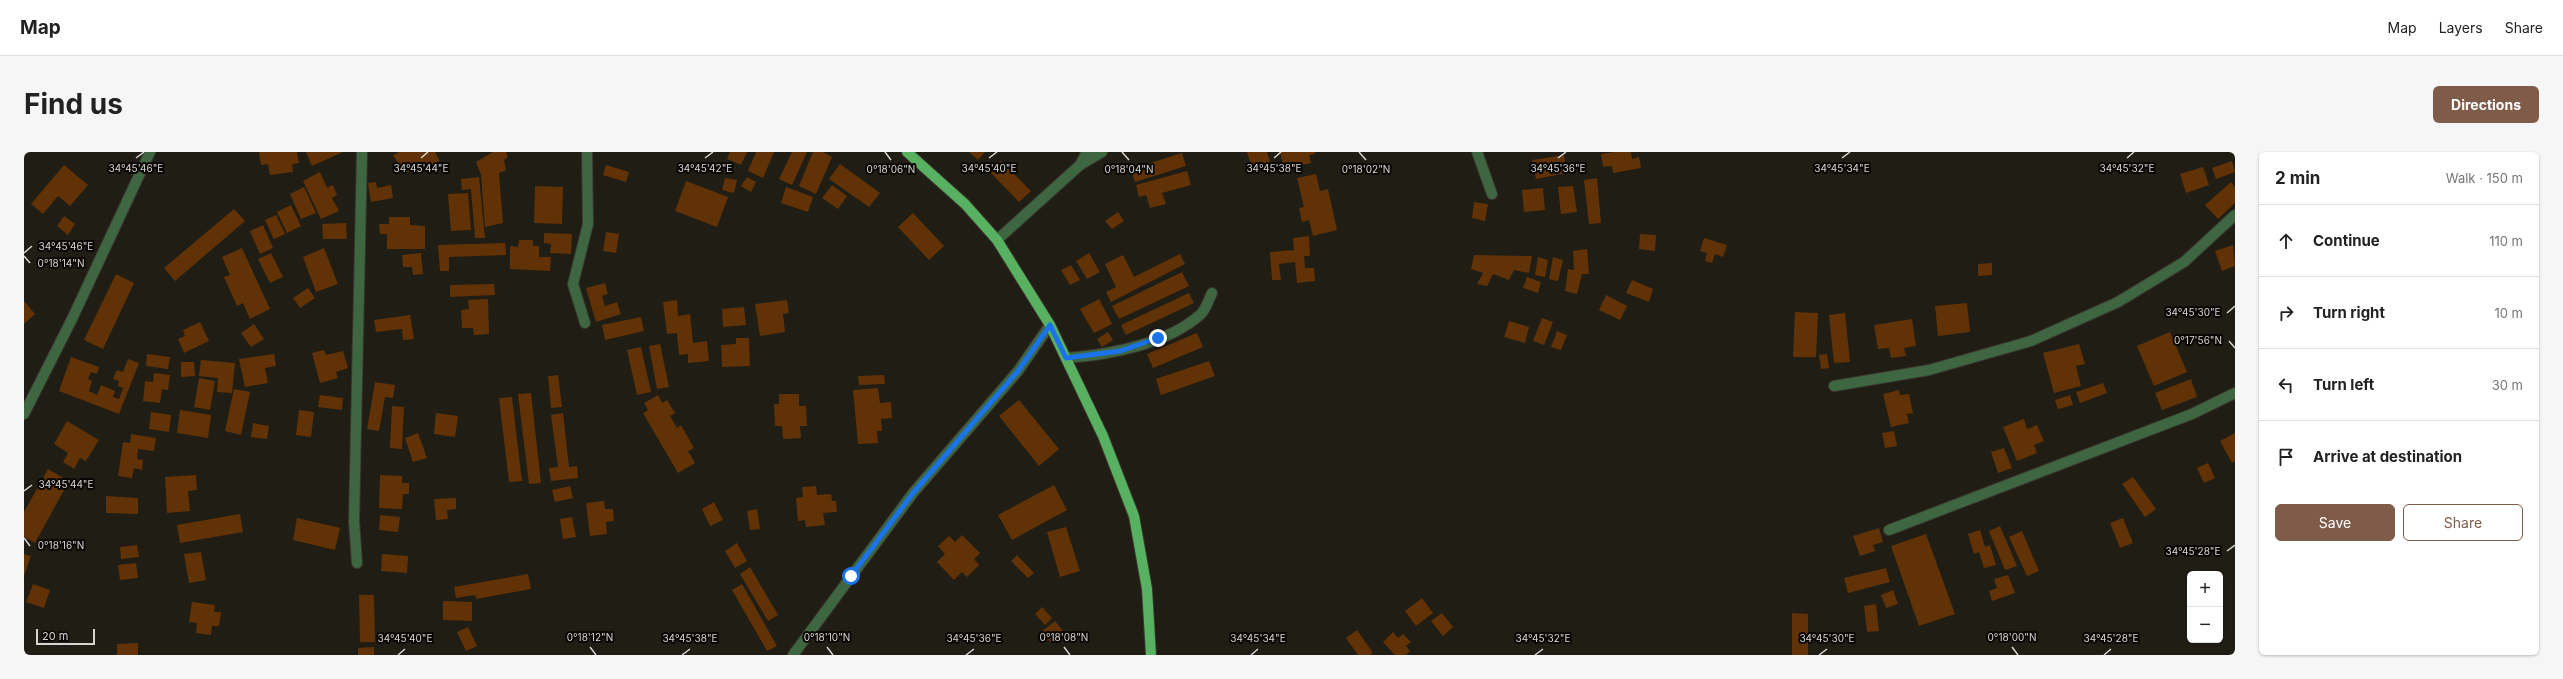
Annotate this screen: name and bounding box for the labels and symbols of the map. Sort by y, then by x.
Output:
text: 34°45'46"E [109,162,163,174]
text: 34°45'44"E [393,162,449,174]
text: 34°45'42"E [678,162,732,174]
text: 34°45'40"E [962,162,1016,174]
text: 34°45'38"E [1246,162,1302,174]
text: 34°45'36"E [1530,162,1586,174]
text: 34°45'34"E [1814,162,1870,174]
text: 34°45'32"E [2099,162,2155,174]
text: 0°18'06"N [867,163,915,175]
text: 0°18'04"N [1104,163,1154,175]
text: 0°18'02"N [1342,163,1390,175]
text: 34°45'46"E [39,240,93,252]
text: 0°18'14"N [38,257,84,269]
text: 34°45'30"E [2165,306,2221,318]
route end [1149,329,1167,347]
text: 0°17'56"N [2174,334,2222,346]
text: 34°45'44"E [38,478,94,490]
text: 0°18'16"N [38,539,84,551]
text: 34°45'28"E [2165,545,2221,557]
route start [842,567,860,585]
scale bar [36,627,95,646]
text: 0°18'12"N [567,631,613,643]
text: 0°18'10"N [804,631,850,643]
text: 0°18'08"N [1040,631,1088,643]
text: 0°18'00"N [1988,631,2036,643]
text: 34°45'40"E [378,632,432,644]
text: 34°45'38"E [662,632,718,644]
text: 34°45'36"E [946,632,1002,644]
text: 34°45'34"E [1230,632,1286,644]
text: 34°45'32"E [1515,632,1571,644]
text: 34°45'30"E [1799,632,1855,644]
text: 34°45'28"E [2083,632,2139,644]

